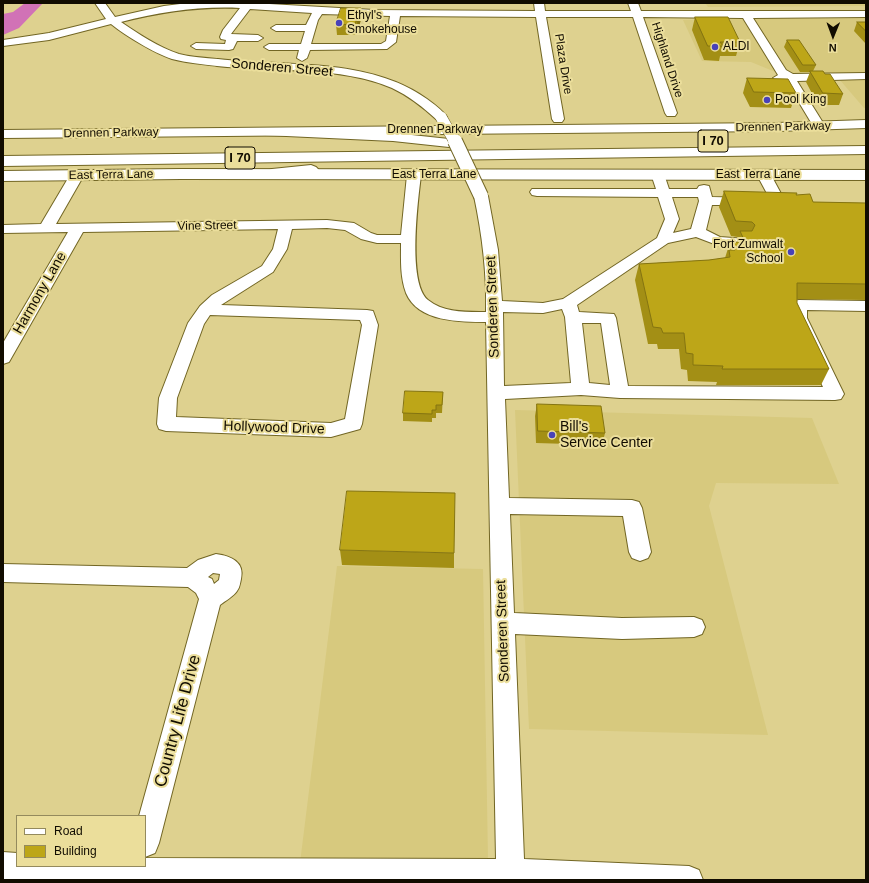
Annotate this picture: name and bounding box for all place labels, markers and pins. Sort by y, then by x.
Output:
place label: Ethyl's Smokehouse [347,9,417,37]
marker: Ethyl's Smokehouse [334,18,344,28]
place label: ALDI [723,40,750,54]
marker: ALDI [710,42,720,52]
place label: Pool King [775,93,826,107]
marker: Pool King [762,95,772,105]
place label: Fort Zumwalt School [713,238,783,266]
marker: Fort Zumwalt School [786,247,796,257]
place label: Bill's Service Center [560,419,653,452]
marker: Bill's Service Center [547,430,557,440]

